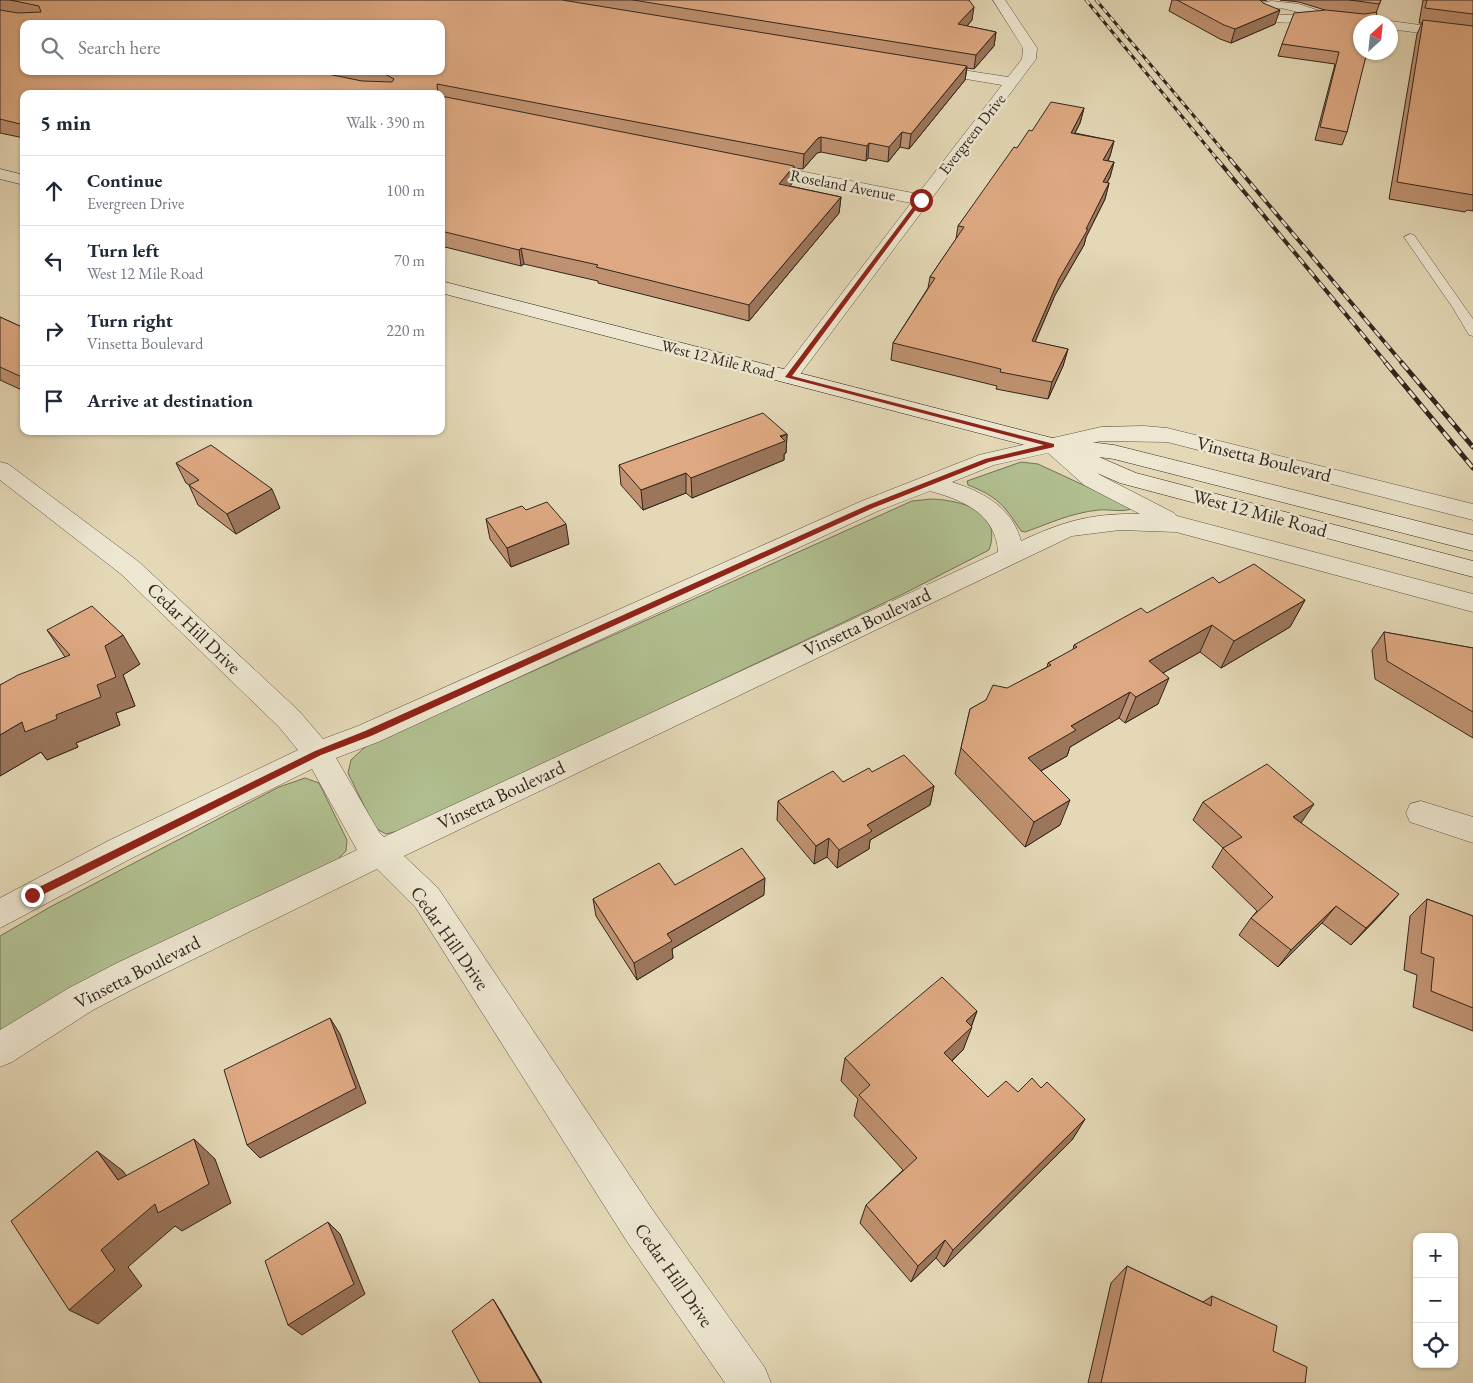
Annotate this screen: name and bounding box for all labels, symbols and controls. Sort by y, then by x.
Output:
north arrow [1353,15,1398,60]
search box [20,20,445,75]
icon: search [38,34,66,62]
text: Search here [78,35,160,60]
street label: Evergreen Drive [934,89,1010,179]
text: 5 min [40,109,91,136]
text: Walk · 390 m [346,112,425,133]
street label: Roseland Avenue [789,165,897,205]
text: Continue [87,168,162,193]
icon: ahead [40,177,68,205]
text: 100 m [386,180,425,201]
route start [910,189,933,212]
text: Evergreen Drive [87,193,184,214]
text: Turn left [87,238,159,263]
icon: left [40,247,68,275]
text: 70 m [394,250,425,271]
text: West 12 Mile Road [87,263,203,284]
text: Turn right [87,308,173,333]
icon: right [40,317,68,345]
text: 220 m [386,320,425,341]
text: Vinsetta Boulevard [87,333,203,354]
street label: West 12 Mile Road [659,335,778,383]
icon: arrive [40,387,68,415]
text: Arrive at destination [87,388,253,413]
street label: Vinsetta Boulevard [1194,430,1334,488]
street label: West 12 Mile Road [1190,483,1330,543]
street label: Cedar Hill Drive [142,577,246,679]
street label: Vinsetta Boulevard [799,581,935,663]
street label: Vinsetta Boulevard [433,754,569,836]
street label: Cedar Hill Drive [405,881,495,995]
route end [21,884,44,907]
street label: Vinsetta Boulevard [70,929,205,1014]
street label: Cedar Hill Drive [629,1218,719,1332]
map controls [1413,1233,1458,1368]
button: + [1413,1233,1458,1278]
button: − [1413,1278,1458,1323]
button: locate [1413,1323,1458,1368]

